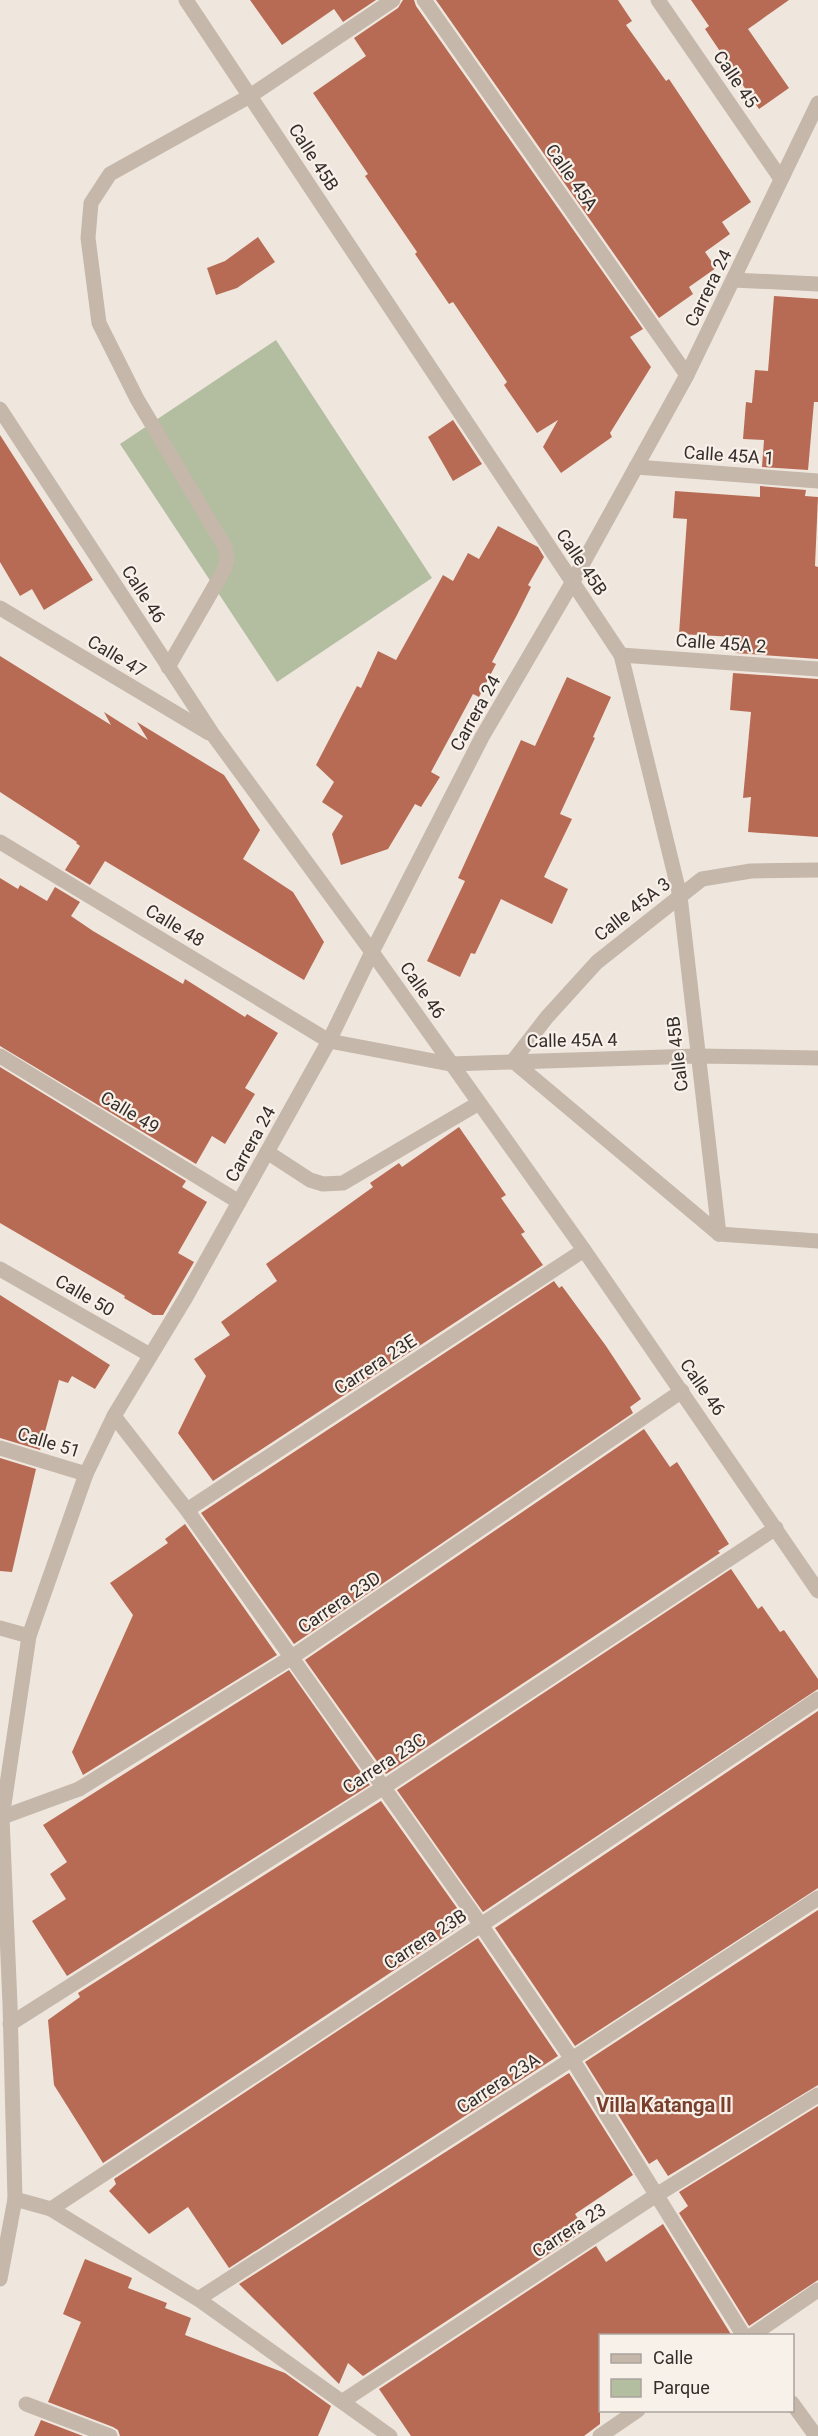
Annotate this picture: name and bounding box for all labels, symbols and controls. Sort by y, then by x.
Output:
street label: Calle 45 [709,46,763,112]
street label: Calle 45B [285,120,343,194]
street label: Calle 45A [542,140,603,214]
street label: Carrera 24 [680,246,736,330]
street label: Calle 45A 1 [683,441,775,469]
street label: Calle 45B [552,525,612,599]
street label: Calle 46 [118,561,170,627]
street label: Calle 45A 2 [675,629,767,657]
street label: Calle 47 [84,630,150,682]
street label: Carrera 24 [446,671,504,755]
street label: Calle 45A 3 [590,873,674,945]
street label: Calle 48 [142,899,208,951]
street label: Calle 46 [396,958,450,1022]
street label: Calle 45B [662,1015,692,1093]
street label: Calle 45A 4 [526,1029,618,1051]
street label: Calle 49 [97,1086,163,1138]
street label: Carrera 24 [221,1102,279,1186]
street label: Calle 50 [52,1270,118,1320]
street label: Carrera 23E [330,1330,420,1398]
street label: Calle 46 [676,1355,730,1419]
street label: Calle 51 [15,1423,83,1461]
street label: Carrera 23D [294,1567,384,1637]
street label: Carrera 23C [338,1728,430,1798]
street label: Carrera 23B [380,1904,470,1974]
street label: Carrera 23A [452,2048,544,2118]
district label: Villa Katanga II [596,2093,732,2117]
street label: Carrera 23 [528,2199,610,2261]
legend [599,2334,794,2412]
text: Calle [653,2347,693,2368]
text: Parque [653,2377,710,2398]

